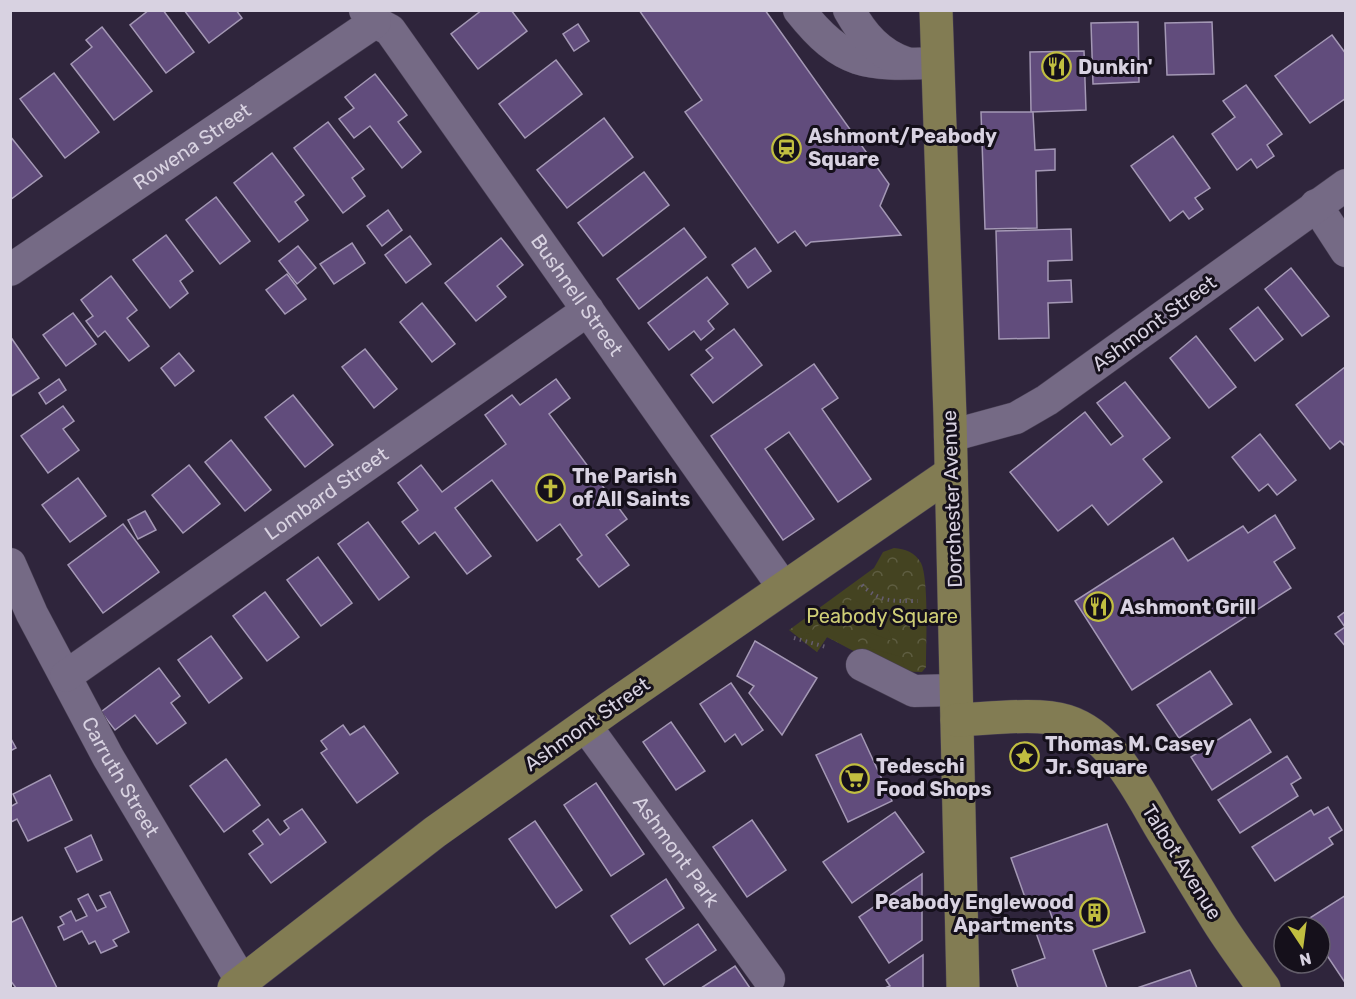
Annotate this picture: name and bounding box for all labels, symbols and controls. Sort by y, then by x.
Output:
restaurant icon: Dunkin' [1041,51,1073,83]
place label: Dunkin' [1078,55,1153,79]
street label: Rowena Street [129,98,256,195]
place label: Ashmont/Peabody Square [808,124,997,171]
station icon: Ashmont/Peabody Square [771,132,803,164]
street label: Bushnell Street [526,229,628,361]
street label: Ashmont Street [1087,270,1221,376]
street label: Dorchester Avenue [937,410,967,588]
street label: Lombard Street [260,442,393,545]
place label: The Parish of All Saints [572,464,690,511]
church icon: The Parish of All Saints [535,472,567,504]
restaurant icon: Ashmont Grill [1083,591,1115,623]
place label: Ashmont Grill [1120,595,1256,619]
park label: Peabody Square [806,604,958,628]
street label: Ashmont Street [520,672,654,776]
street label: Carruth Street [77,713,165,841]
place label: Thomas M. Casey Jr. Square [1045,732,1215,779]
place icon: Thomas M. Casey Jr. Square [1008,740,1040,772]
place label: Tedeschi Food Shops [876,754,992,801]
supermarket icon: Tedeschi Food Shops [839,762,871,794]
street label: Ashmont Park [628,791,725,912]
street label: Talbot Avenue [1137,800,1227,924]
place label: Peabody Englewood Apartments [875,890,1074,937]
building icon: Peabody Englewood Apartments [1079,897,1111,929]
north arrow [1272,915,1332,975]
text: N [1298,949,1313,970]

